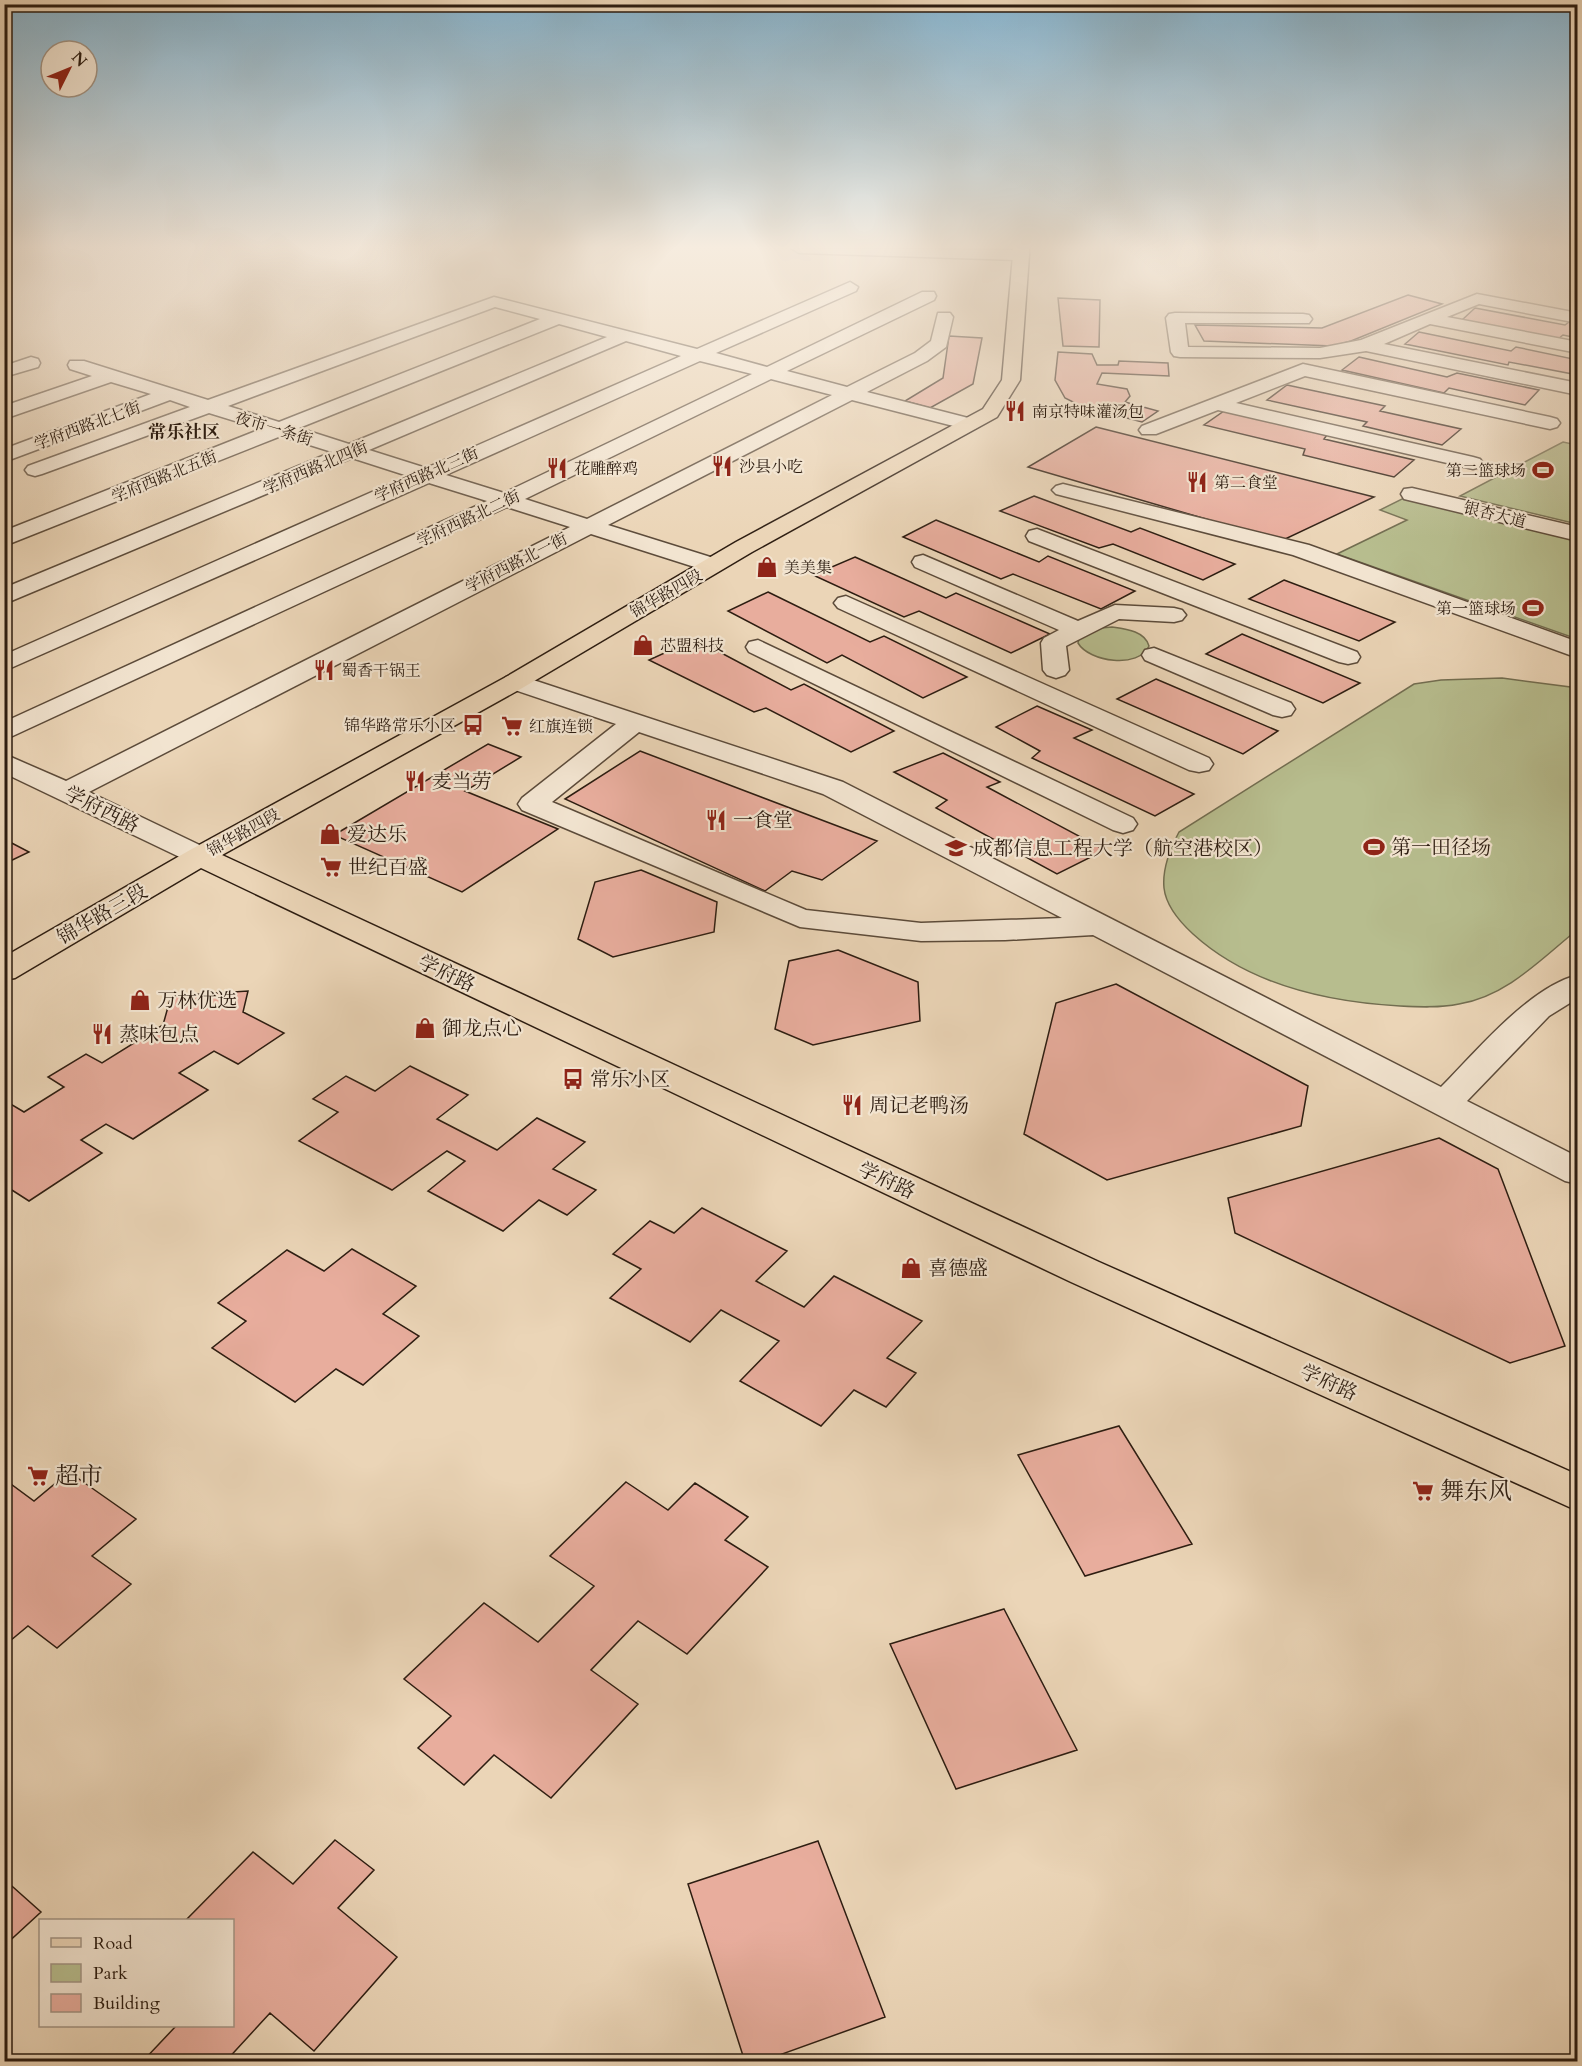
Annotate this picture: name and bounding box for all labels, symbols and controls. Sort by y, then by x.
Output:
north arrow [39,39,99,99]
text: N [66,47,92,72]
street label: 学府西路北七街 [31,396,144,455]
restaurant icon: 南京特味灌汤包 [1003,399,1027,423]
place label: 南京特味灌汤包 [1032,401,1144,423]
street label: 夜市一条街 [232,407,315,451]
district label: 常乐社区 [148,420,220,445]
street label: 学府西路北四街 [260,436,371,500]
street label: 学府西路北三街 [371,442,482,508]
street label: 学府西路北五街 [108,446,220,508]
restaurant icon: 沙县小吃 [710,454,734,478]
restaurant icon: 花雕醉鸡 [545,456,569,480]
place label: 沙县小吃 [739,456,803,478]
place label: 花雕醉鸡 [574,458,638,480]
sports icon: 第二篮球场 [1531,458,1555,482]
place label: 第二篮球场 [1446,460,1526,482]
restaurant icon: 第二食堂 [1185,470,1209,494]
place label: 第二食堂 [1214,472,1278,494]
street label: 学府西路北二街 [413,485,524,553]
street label: 银杏大道 [1461,497,1528,533]
street label: 学府西路北一街 [462,528,571,598]
shop icon: 美美集 [755,555,779,579]
place label: 美美集 [784,557,832,579]
street label: 锦华路四段 [626,564,707,623]
sports icon: 第一篮球场 [1521,596,1545,620]
place label: 第一篮球场 [1436,598,1516,620]
shop icon: 芯盟科技 [631,633,655,657]
place label: 芯盟科技 [660,635,724,657]
restaurant icon: 蜀香干锅王 [312,658,336,682]
place label: 蜀香干锅王 [341,660,421,682]
bus stop icon: 锦华路常乐小区 [461,713,485,737]
supermarket icon: 红旗连锁 [500,714,524,738]
place label: 锦华路常乐小区 [344,715,456,737]
place label: 红旗连锁 [529,716,593,738]
place label: 麦当劳 [432,768,492,795]
restaurant icon: 麦当劳 [403,769,427,793]
street label: 学府西路 [60,780,144,839]
street label: 锦华路四段 [203,804,284,862]
place label: 一食堂 [733,807,793,834]
restaurant icon: 一食堂 [704,808,728,832]
place label: 爱达乐 [347,821,407,848]
shop icon: 爱达乐 [318,822,342,846]
place label: 第一田径场 [1391,834,1491,861]
place label: 成都信息工程大学（航空港校区） [973,835,1273,862]
sports icon: 第一田径场 [1362,835,1386,859]
school or university icon: 成都信息工程大学（航空港校区） [944,836,968,860]
place label: 世纪百盛 [348,854,428,881]
supermarket icon: 世纪百盛 [319,855,343,879]
street label: 锦华路三段 [52,878,152,951]
street label: 学府路 [414,949,480,998]
place label: 万林优选 [157,987,237,1014]
shop icon: 万林优选 [128,988,152,1012]
place label: 御龙点心 [442,1015,522,1042]
shop icon: 御龙点心 [413,1016,437,1040]
place label: 蒸味包点 [119,1021,199,1048]
restaurant icon: 蒸味包点 [90,1022,114,1046]
place label: 常乐小区 [590,1066,670,1093]
bus stop icon: 常乐小区 [561,1067,585,1091]
place label: 周记老鸭汤 [869,1092,969,1119]
restaurant icon: 周记老鸭汤 [840,1093,864,1117]
street label: 学府路 [854,1156,920,1205]
place label: 喜德盛 [928,1255,988,1282]
shop icon: 喜德盛 [899,1256,923,1280]
street label: 学府路 [1296,1358,1362,1407]
place label: 超市 [55,1460,103,1493]
supermarket icon: 超市 [26,1464,50,1488]
place label: 舞东风 [1440,1475,1512,1508]
supermarket icon: 舞东风 [1411,1479,1435,1503]
legend [39,1919,234,2027]
text: Road [93,1931,133,1956]
text: Park [93,1961,128,1986]
text: Building [93,1991,161,2016]

